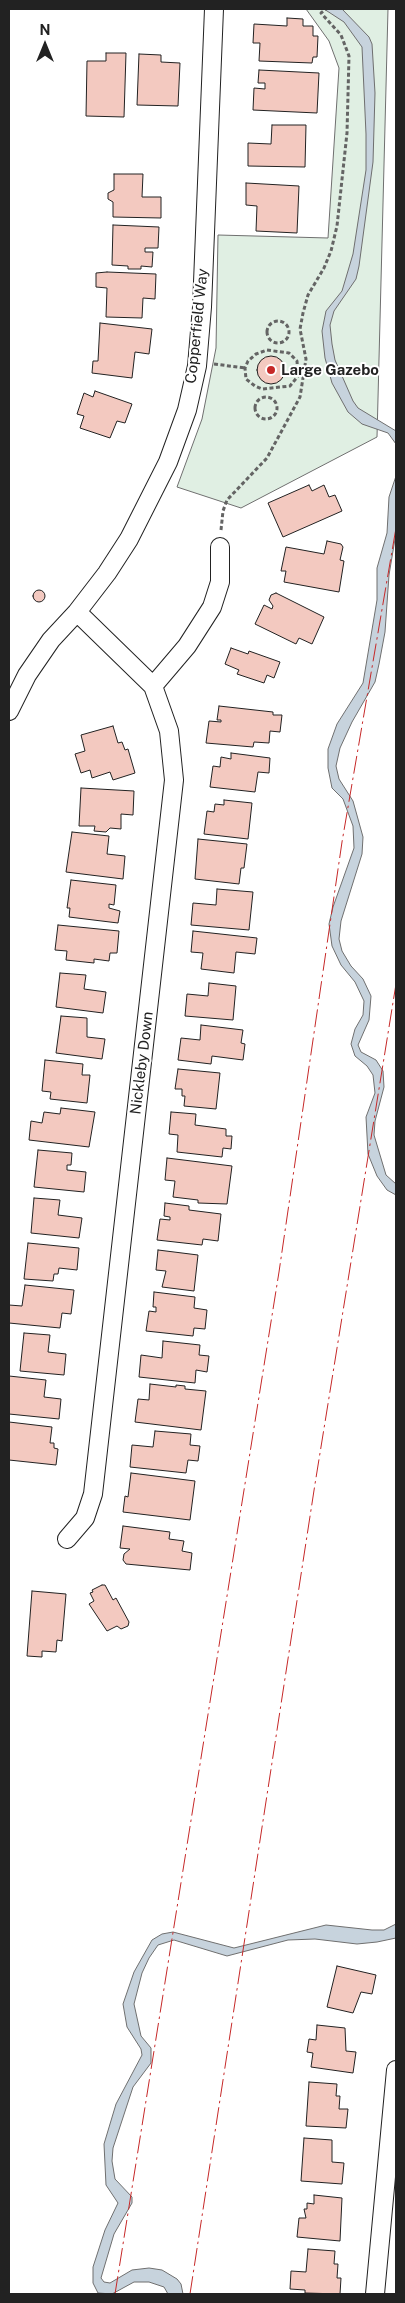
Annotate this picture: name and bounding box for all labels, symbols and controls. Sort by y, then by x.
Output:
north arrow [20,20,70,70]
text: N [40,22,50,38]
street label: Copperfield Way [182,268,212,384]
place label: Large Gazebo [281,361,379,379]
marker: Large Gazebo [265,364,277,376]
street label: Nickleby Down [127,1010,157,1116]

